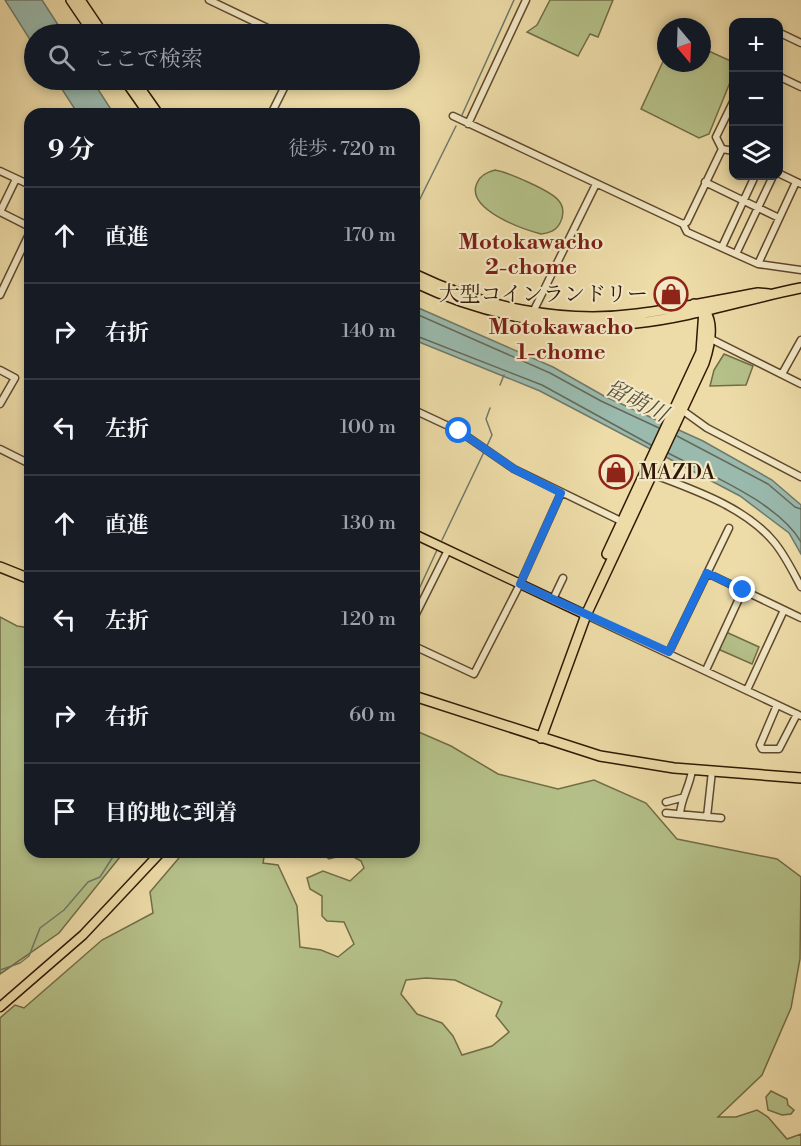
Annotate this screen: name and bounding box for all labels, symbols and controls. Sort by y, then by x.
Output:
north arrow [657,18,711,72]
map controls [729,18,783,180]
button: + [729,18,783,72]
search box [24,24,420,90]
icon: search [45,41,78,74]
text: ここで検索 [93,46,203,73]
button: − [729,72,783,126]
button: layers [729,126,783,180]
text: 9 分 [48,134,95,166]
text: 徒歩 · 720 m [288,137,396,162]
icon: ahead [48,219,81,252]
text: 170 m [344,223,396,248]
text: 直進 [105,224,149,251]
district label: Motokawacho 2-chome [459,229,603,281]
shop icon: 大型コインランドリー [653,276,689,312]
place label: 大型コインランドリー [439,282,648,308]
district label: Motokawacho 1-chome [489,314,633,366]
icon: right [48,315,81,348]
text: 140 m [341,319,396,344]
text: 右折 [105,320,149,347]
water label: 留萌川 [601,374,674,429]
icon: left [48,411,81,444]
text: 100 m [340,415,396,440]
text: 左折 [105,416,149,443]
route start [445,417,471,443]
shop icon: MAZDA [598,454,634,490]
place label: MAZDA [639,460,716,486]
icon: ahead [48,507,81,540]
text: 130 m [341,511,396,536]
text: 直進 [105,512,149,539]
route end [729,576,755,602]
icon: left [48,603,81,636]
text: 120 m [341,607,396,632]
text: 左折 [105,608,149,635]
icon: right [48,699,81,732]
text: 60 m [349,703,396,728]
text: 右折 [105,704,149,731]
icon: arrive [48,795,81,828]
text: 目的地に到着 [105,800,237,827]

